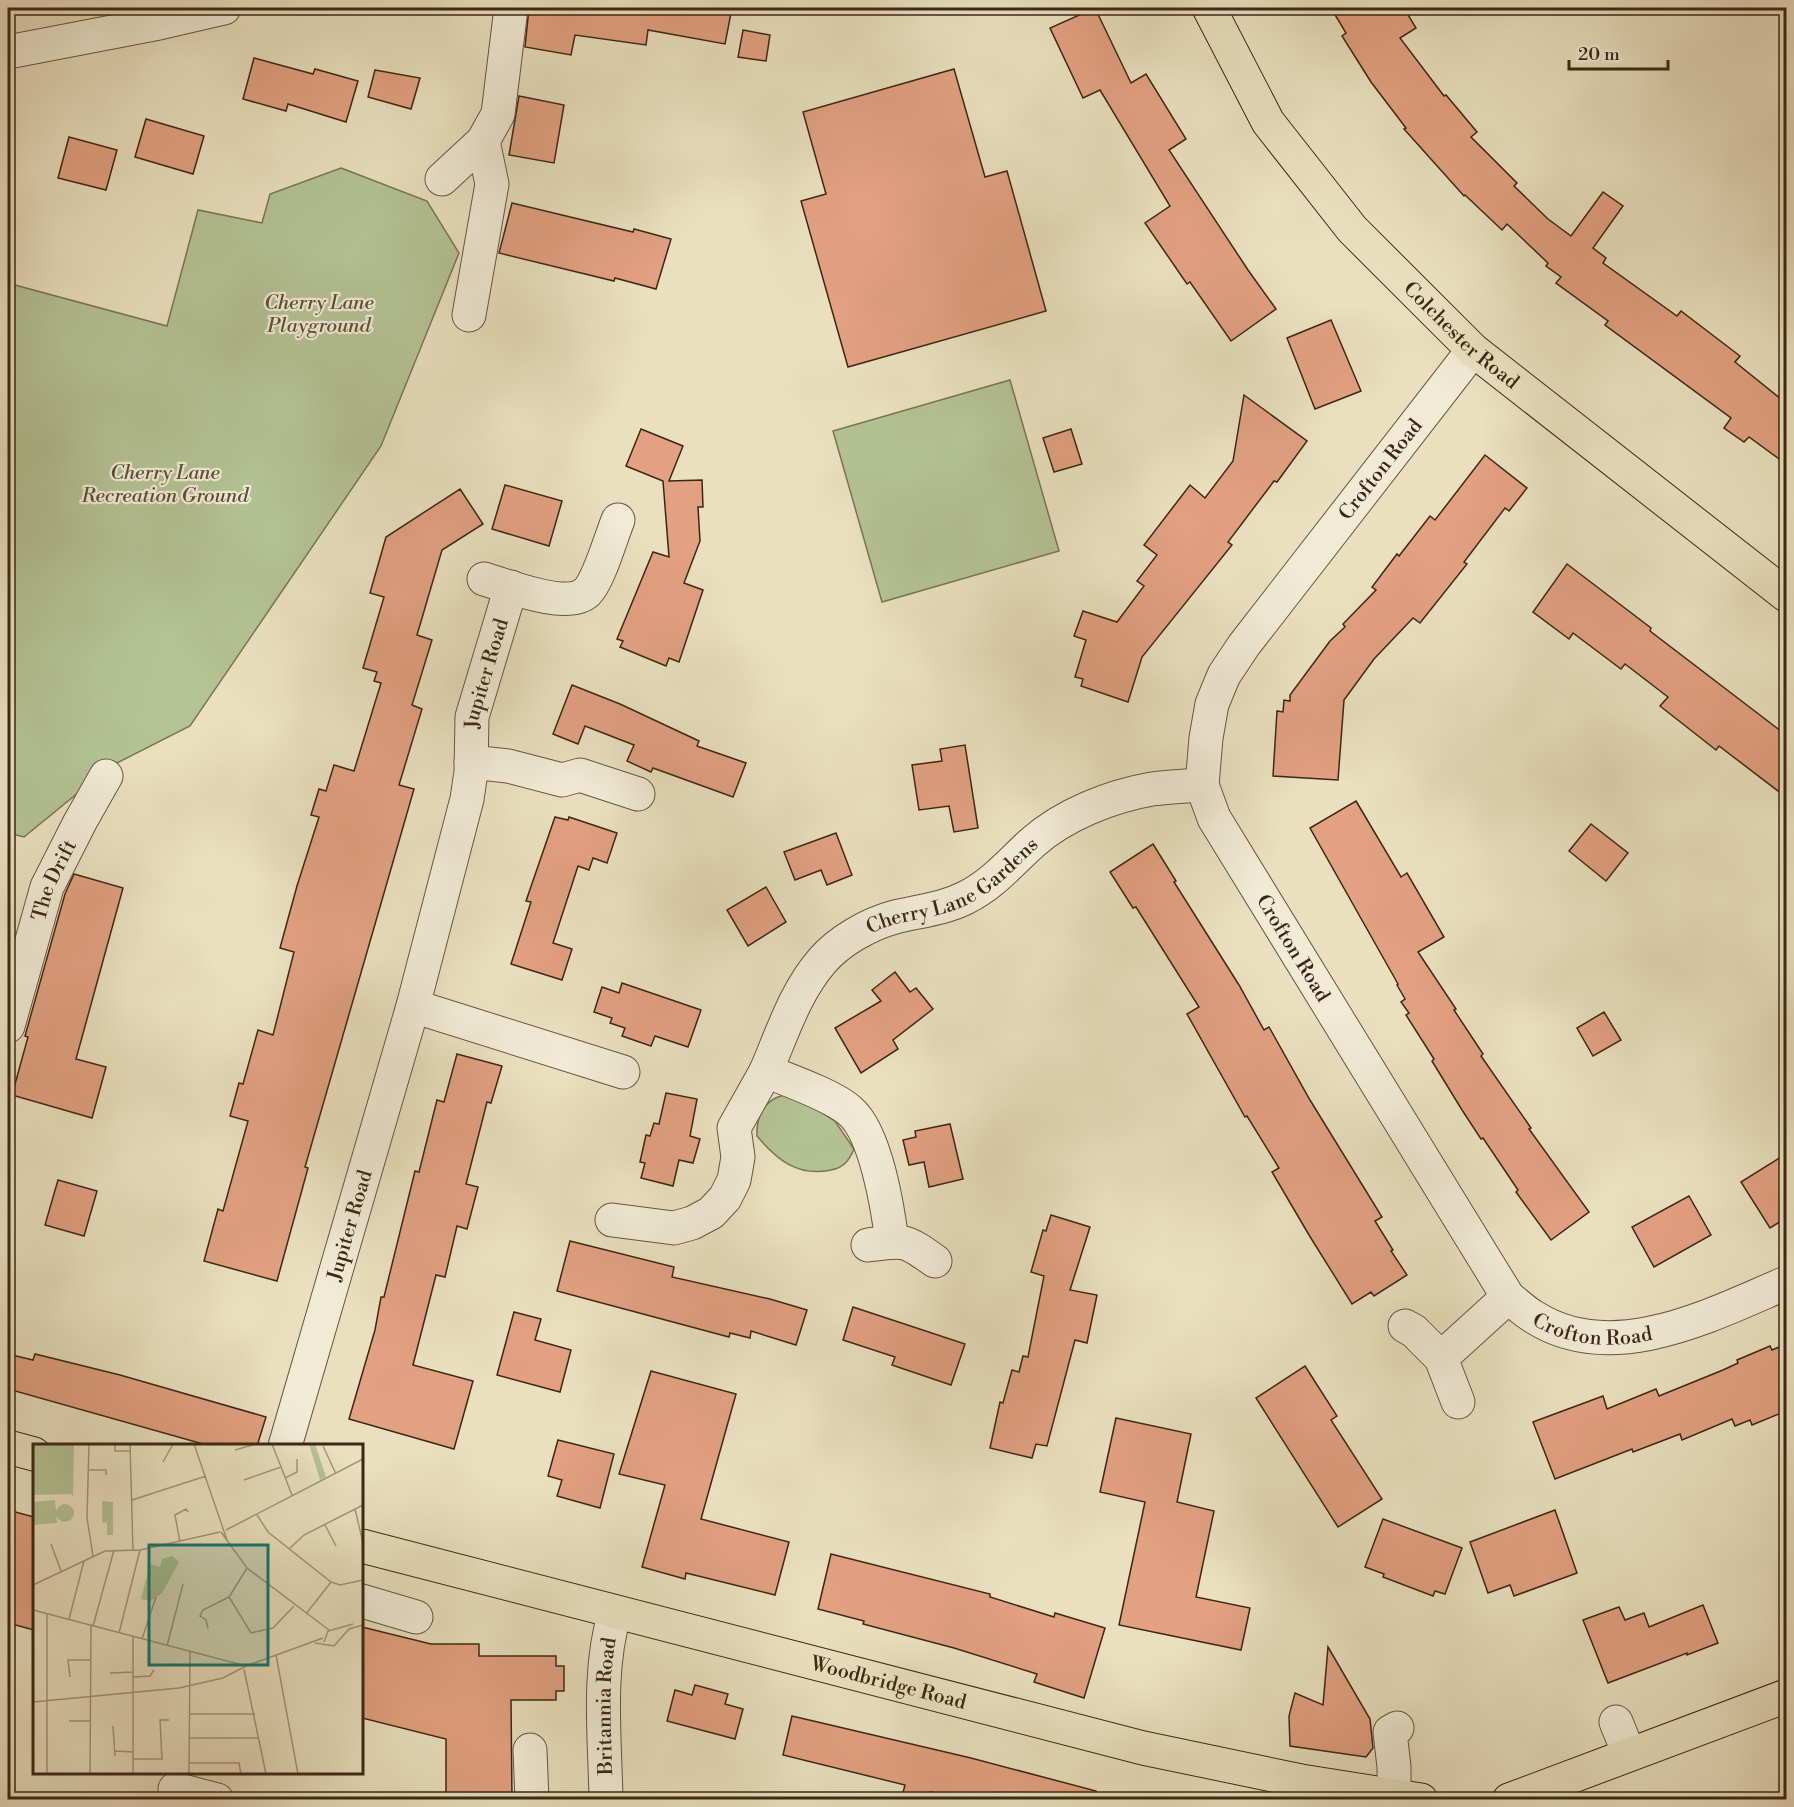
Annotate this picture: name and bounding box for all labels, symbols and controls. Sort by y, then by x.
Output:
scale bar [1569,33,1668,71]
text: 20 m [1578,43,1620,66]
street label: Colchester Road [1398,277,1524,396]
park label: Cherry Lane Playground [264,291,374,339]
street label: Crofton Road [1334,414,1429,526]
park label: Cherry Lane Recreation Ground [81,461,249,509]
street label: Jupiter Road [461,615,515,730]
street label: Cherry Lane Gardens [863,833,1044,940]
street label: The Drift [27,836,83,924]
street label: Crofton Road [1250,890,1335,1007]
street label: Jupiter Road [322,1167,379,1285]
street label: Crofton Road [1528,1308,1655,1352]
inset map [33,1444,363,1774]
street label: Britannia Road [592,1635,623,1777]
street label: Woodbridge Road [807,1651,969,1716]

